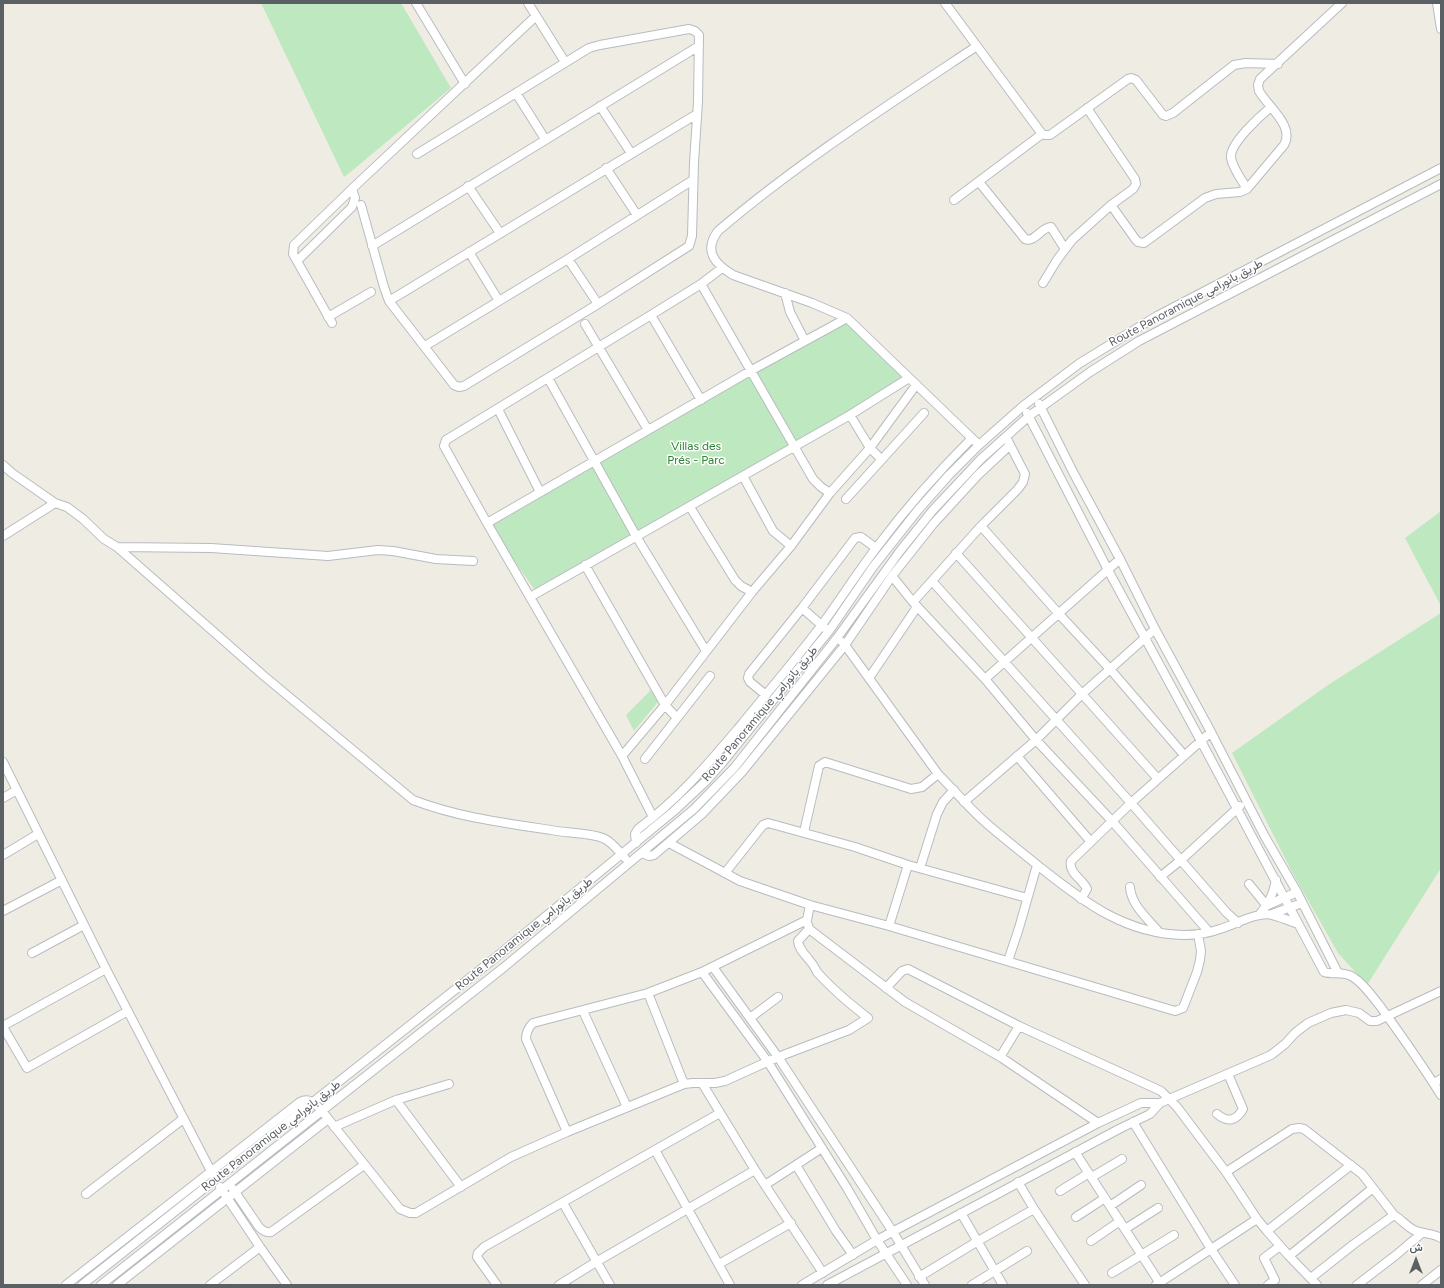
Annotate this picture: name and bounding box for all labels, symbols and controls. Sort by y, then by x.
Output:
street label: Route Panoramique طريق بانورامي [1106,256,1266,350]
park label: Villas des Prés - Parc [667,439,725,467]
street label: Route Panoramique طريق بانورامي [699,643,821,785]
street label: Route Panoramique طريق بانورامي [452,874,596,994]
street label: Route Panoramique طريق بانورامي [199,1077,343,1195]
north arrow [1396,1240,1436,1280]
text: ش [1409,1241,1423,1254]

